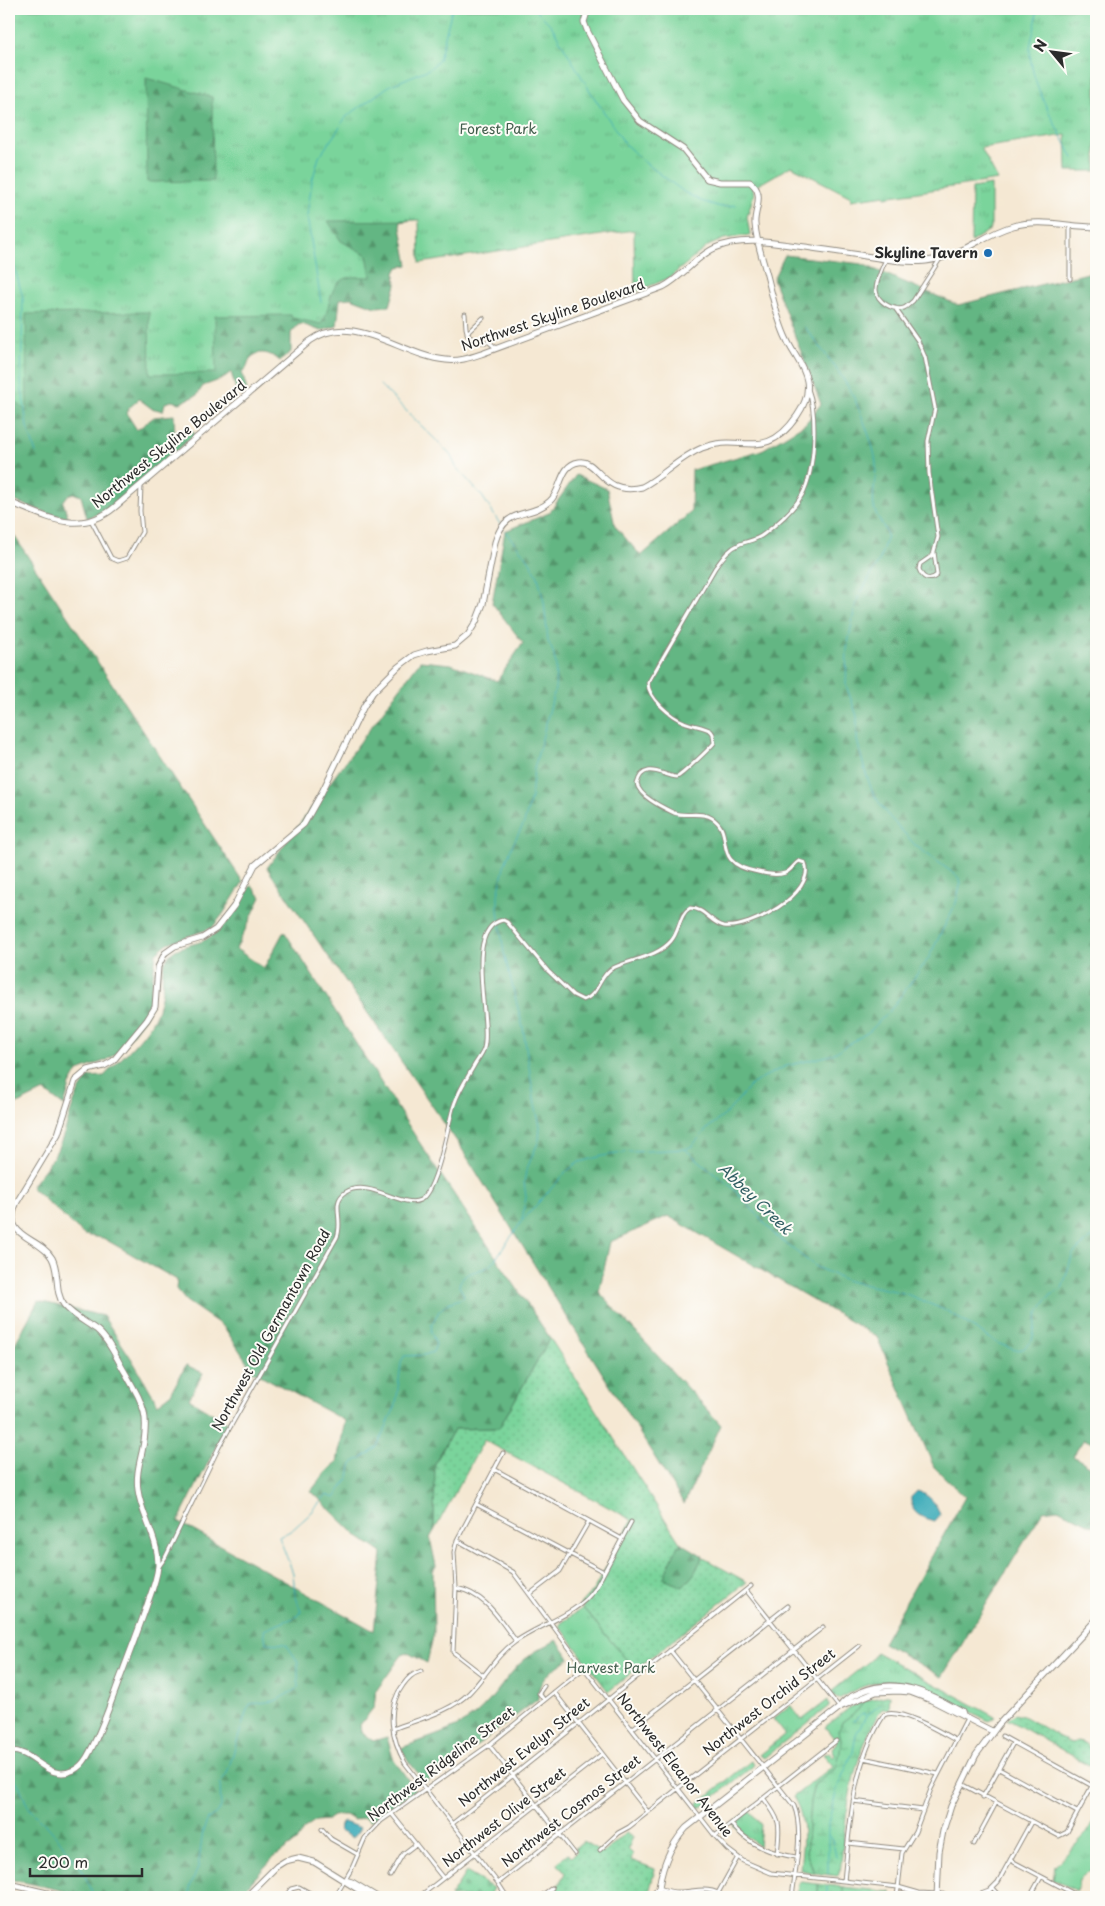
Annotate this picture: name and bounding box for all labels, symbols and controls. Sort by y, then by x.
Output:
north arrow [1028,28,1078,78]
text: N [1028,36,1052,55]
park label: Forest Park [459,118,537,139]
place label: Skyline Tavern [875,242,978,263]
marker: Skyline Tavern [982,247,994,259]
street label: Northwest Skyline Boulevard [458,273,648,356]
street label: Northwest Skyline Boulevard [87,374,251,513]
water label: Abbey Creek [714,1157,799,1240]
street label: Northwest Old Germantown Road [206,1225,335,1435]
street label: Northwest Orchid Street [698,1643,840,1760]
park label: Harvest Park [566,1657,656,1678]
street label: Northwest Eleanor Avenue [612,1688,739,1841]
street label: Northwest Evelyn Street [453,1692,594,1811]
street label: Northwest Ridgeline Street [363,1701,519,1826]
street label: Northwest Cosmos Street [497,1750,645,1872]
street label: Northwest Olive Street [437,1761,570,1872]
scale bar [30,1846,142,1878]
text: 200 m [38,1850,88,1873]

